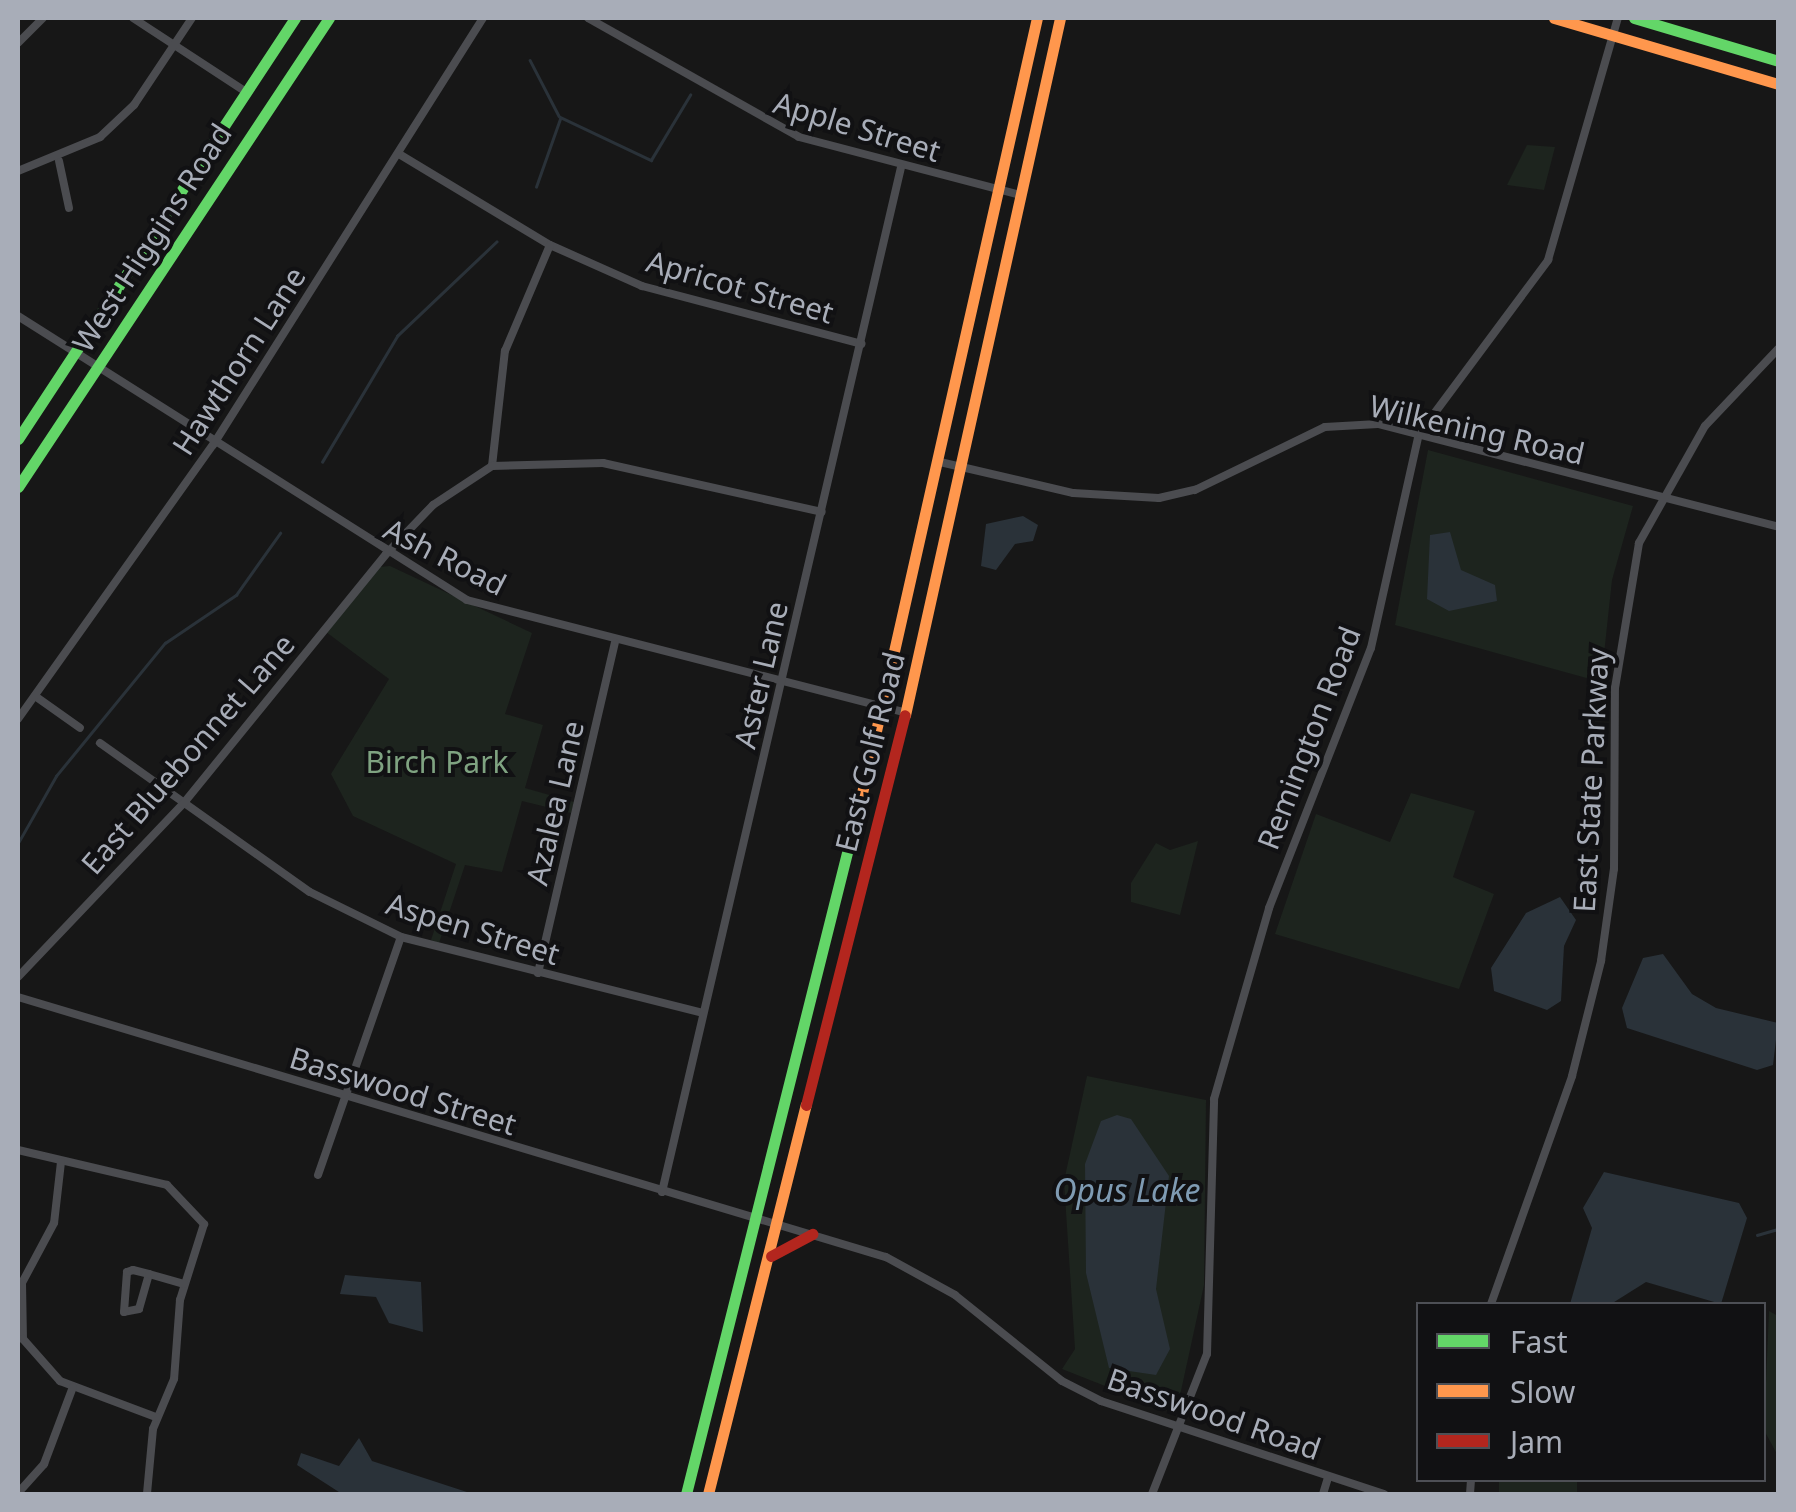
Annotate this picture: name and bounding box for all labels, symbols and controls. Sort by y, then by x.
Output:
street label: Apple Street [769,85,945,169]
street label: West Higgins Road [65,117,239,359]
street label: Apricot Street [642,243,838,331]
street label: Hawthorn Lane [165,260,313,462]
street label: Wilkening Road [1366,388,1588,472]
street label: Ash Road [378,511,512,603]
street label: Aster Lane [727,598,795,752]
street label: Remington Road [1250,621,1368,855]
street label: East Bluebonnet Lane [74,627,302,881]
street label: East State Parkway [1566,647,1616,913]
street label: East Golf Road [828,648,912,856]
street label: Azalea Lane [519,717,591,889]
park label: Birch Park [365,744,509,780]
street label: Aspen Street [382,886,564,972]
street label: Basswood Street [285,1039,521,1143]
water label: Opus Lake [1054,1171,1200,1209]
legend [1416,1302,1766,1482]
text: Fast [1510,1321,1568,1362]
street label: Basswood Road [1103,1361,1325,1467]
text: Slow [1510,1371,1575,1412]
text: Jam [1510,1421,1563,1462]

